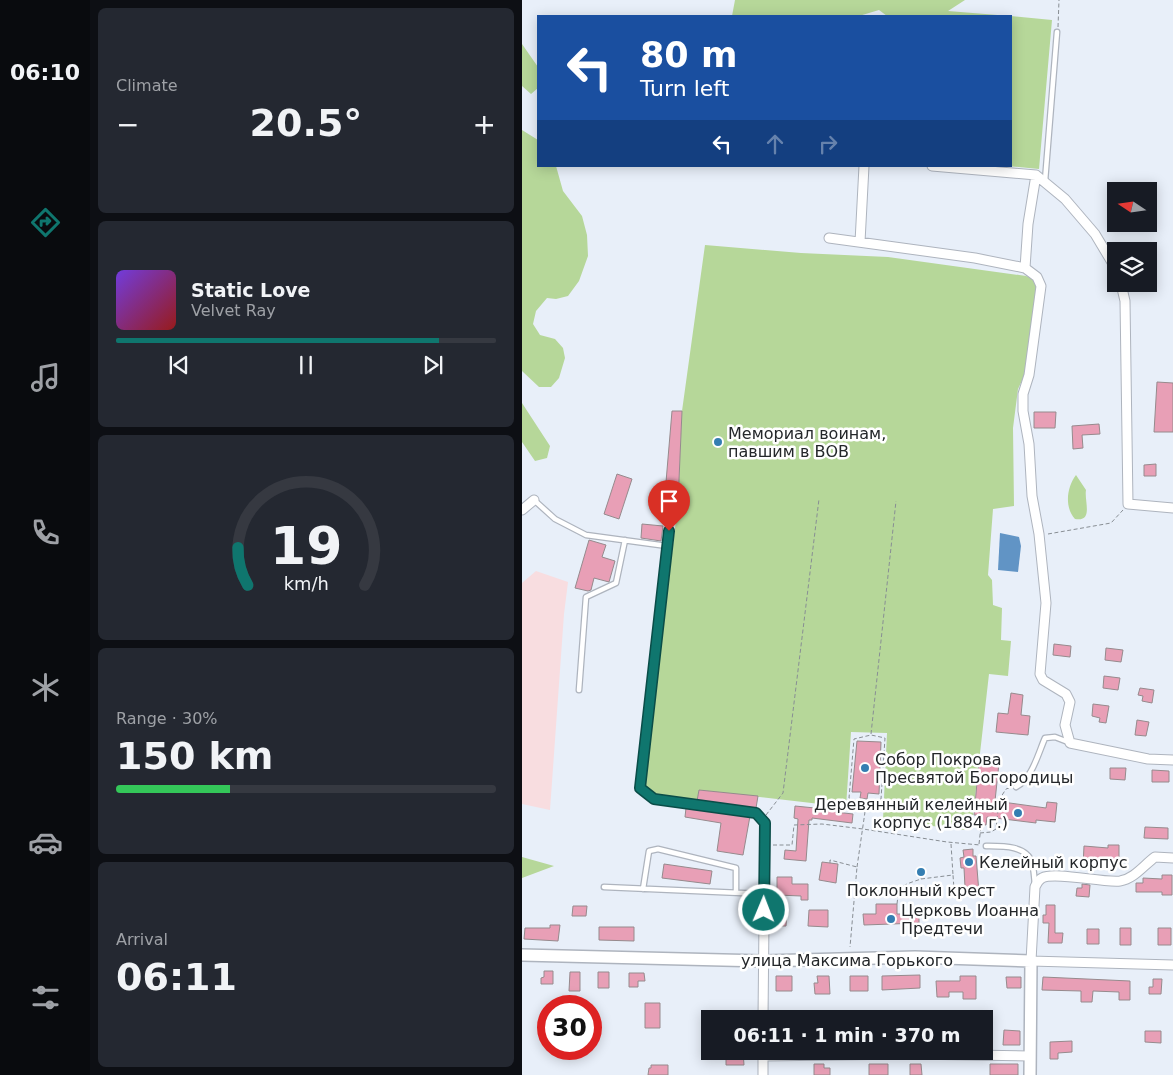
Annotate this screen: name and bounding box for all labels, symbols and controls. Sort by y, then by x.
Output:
icon: left [557,35,622,100]
text: 80 m [640,35,737,75]
text: 06:10 [10,60,80,85]
text: Climate [116,76,178,95]
text: Turn left [640,76,729,101]
text: 20.5° [250,101,362,145]
text: − [116,108,139,141]
text: + [473,108,496,141]
icon: left [708,130,736,158]
icon: ahead [761,130,789,158]
icon: right [814,130,842,158]
north arrow [1107,182,1157,232]
map controls [1107,182,1157,292]
icon: directions [28,205,63,240]
button: layers [1107,242,1157,292]
text: Static Love [191,279,311,301]
text: Velvet Ray [191,301,276,320]
icon: previous [165,351,193,379]
icon: pause [292,351,320,379]
icon: next [419,351,447,379]
icon: music [28,360,63,395]
place label: Мемориал воинам, павшим в ВОВ [728,424,886,461]
marker: Мемориал воинам, павшим в ВОВ [712,436,724,448]
pin [648,480,690,531]
icon: arrive [655,487,683,515]
icon: phone [28,515,63,550]
text: 19 [270,516,342,576]
text: km/h [283,573,329,594]
icon: climate [28,670,63,705]
text: Range · 30% [116,709,218,728]
text: 150 km [116,734,273,778]
place label: Собор Покрова Пресвятой Богородицы [875,750,1073,787]
marker: Собор Покрова Пресвятой Богородицы [859,762,871,774]
place label: Деревянный келейный корпус (1884 г.) [814,795,1008,832]
marker: Деревянный келейный корпус (1884 г.) [1012,807,1024,819]
icon: car [28,825,63,860]
place label: Келейный корпус [979,853,1128,872]
marker: Келейный корпус [963,856,975,868]
marker: Поклонный крест [915,866,927,878]
place label: Поклонный крест [847,881,995,900]
position arrow [737,883,789,935]
place label: Церковь Иоанна Предтечи [901,901,1039,938]
marker: Церковь Иоанна Предтечи [885,913,897,925]
text: Arrival [116,930,168,949]
street label: улица Максима Горького [741,951,953,970]
text: 06:11 [116,955,237,999]
icon: filters [28,980,63,1015]
speed limit sign: 30 [537,995,602,1060]
text: 06:11 · 1 min · 370 m [733,1024,961,1046]

